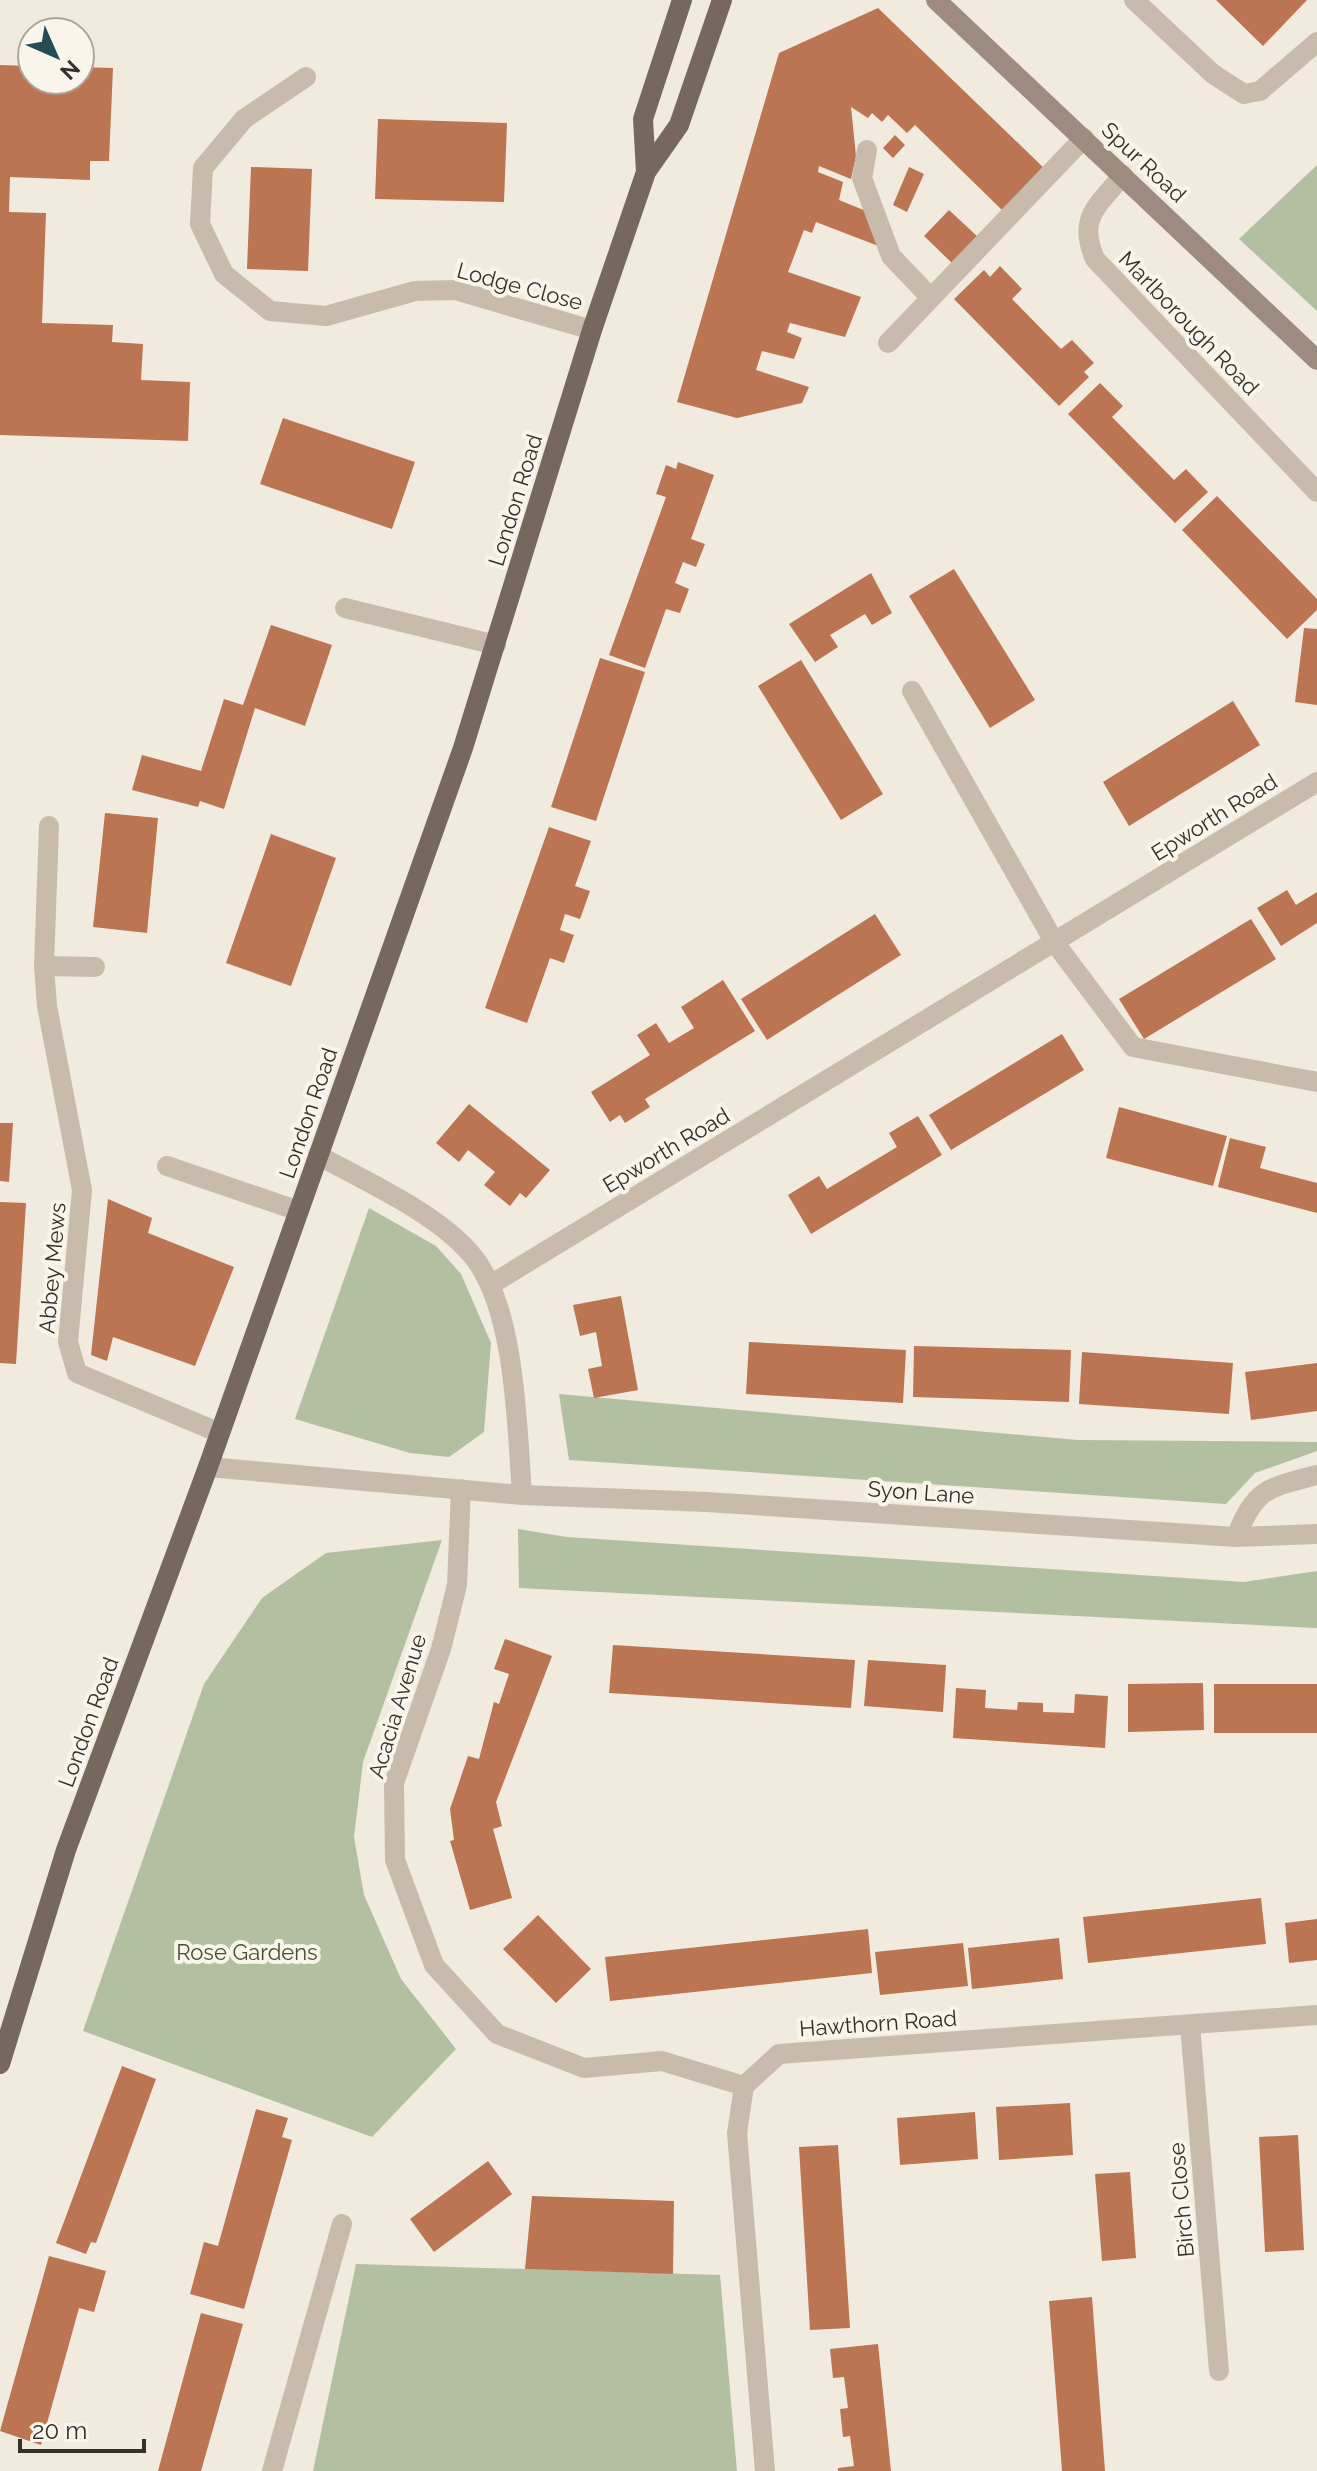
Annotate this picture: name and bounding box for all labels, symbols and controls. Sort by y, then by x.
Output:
north arrow [16,16,96,96]
text: N [55,55,85,85]
street label: Spur Road [1097,116,1191,208]
street label: Marlborough Road [1114,246,1264,400]
street label: Lodge Close [454,257,586,315]
street label: London Road [483,431,547,569]
street label: Epworth Road [1146,768,1282,866]
street label: London Road [273,1044,343,1182]
street label: Epworth Road [598,1102,734,1198]
street label: Abbey Mews [33,1201,71,1335]
street label: Syon Lane [867,1475,975,1509]
street label: Acacia Avenue [363,1631,431,1781]
street label: London Road [52,1653,124,1791]
park label: Rose Gardens [176,1939,318,1965]
street label: Hawthorn Road [798,2005,958,2041]
street label: Birch Close [1163,2141,1199,2258]
scale bar [20,2403,144,2453]
text: 20 m [32,2416,87,2445]

